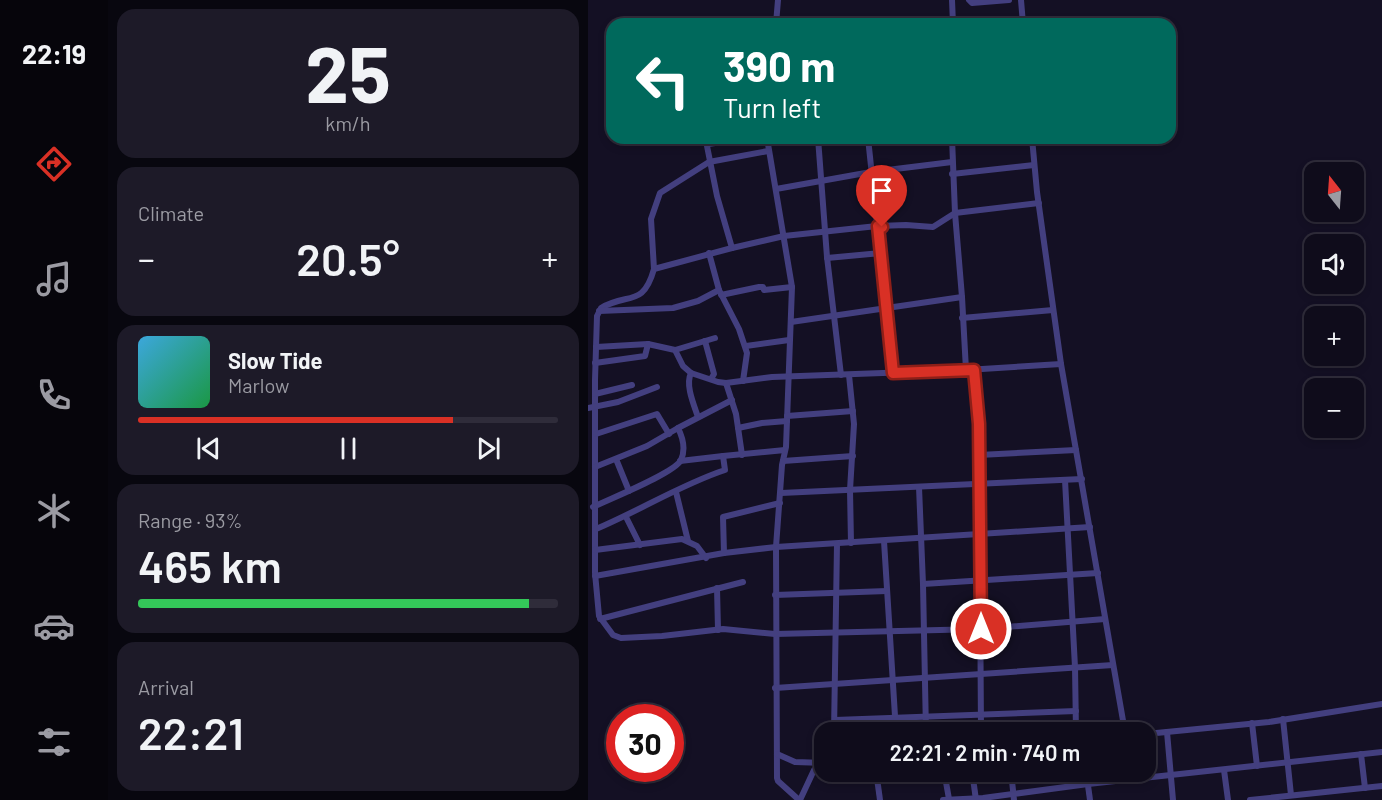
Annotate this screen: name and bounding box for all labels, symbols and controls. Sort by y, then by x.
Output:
text: 25 [305,25,391,119]
text: 22:19 [22,37,86,69]
text: 390 m [723,40,835,90]
icon: left [624,42,702,120]
text: Turn left [723,91,821,123]
text: km/h [325,111,371,135]
icon: directions [33,143,75,185]
north arrow [1304,162,1364,222]
map controls [1304,162,1364,438]
pin [856,165,907,227]
icon: arrive [865,174,898,207]
text: Climate [138,201,204,225]
text: 20.5° [296,231,400,285]
button: sound [1304,234,1364,294]
text: − [138,238,155,278]
text: + [541,238,558,278]
icon: music [33,258,75,300]
button: + [1304,306,1364,366]
text: Slow Tide [228,347,323,373]
text: Marlow [228,373,289,397]
icon: phone [33,374,75,416]
button: − [1304,378,1364,438]
icon: previous [192,432,225,465]
icon: pause [332,432,365,465]
icon: next [472,432,505,465]
icon: climate [33,490,75,532]
text: Range · 93% [138,508,242,532]
text: 465 km [138,538,282,592]
position arrow [949,597,1013,661]
icon: car [33,605,75,647]
text: Arrival [138,675,194,699]
speed limit sign: 30 [606,704,684,782]
text: 22:21 [138,705,244,759]
icon: filters [33,721,75,763]
text: 22:21 · 2 min · 740 m [890,739,1080,765]

